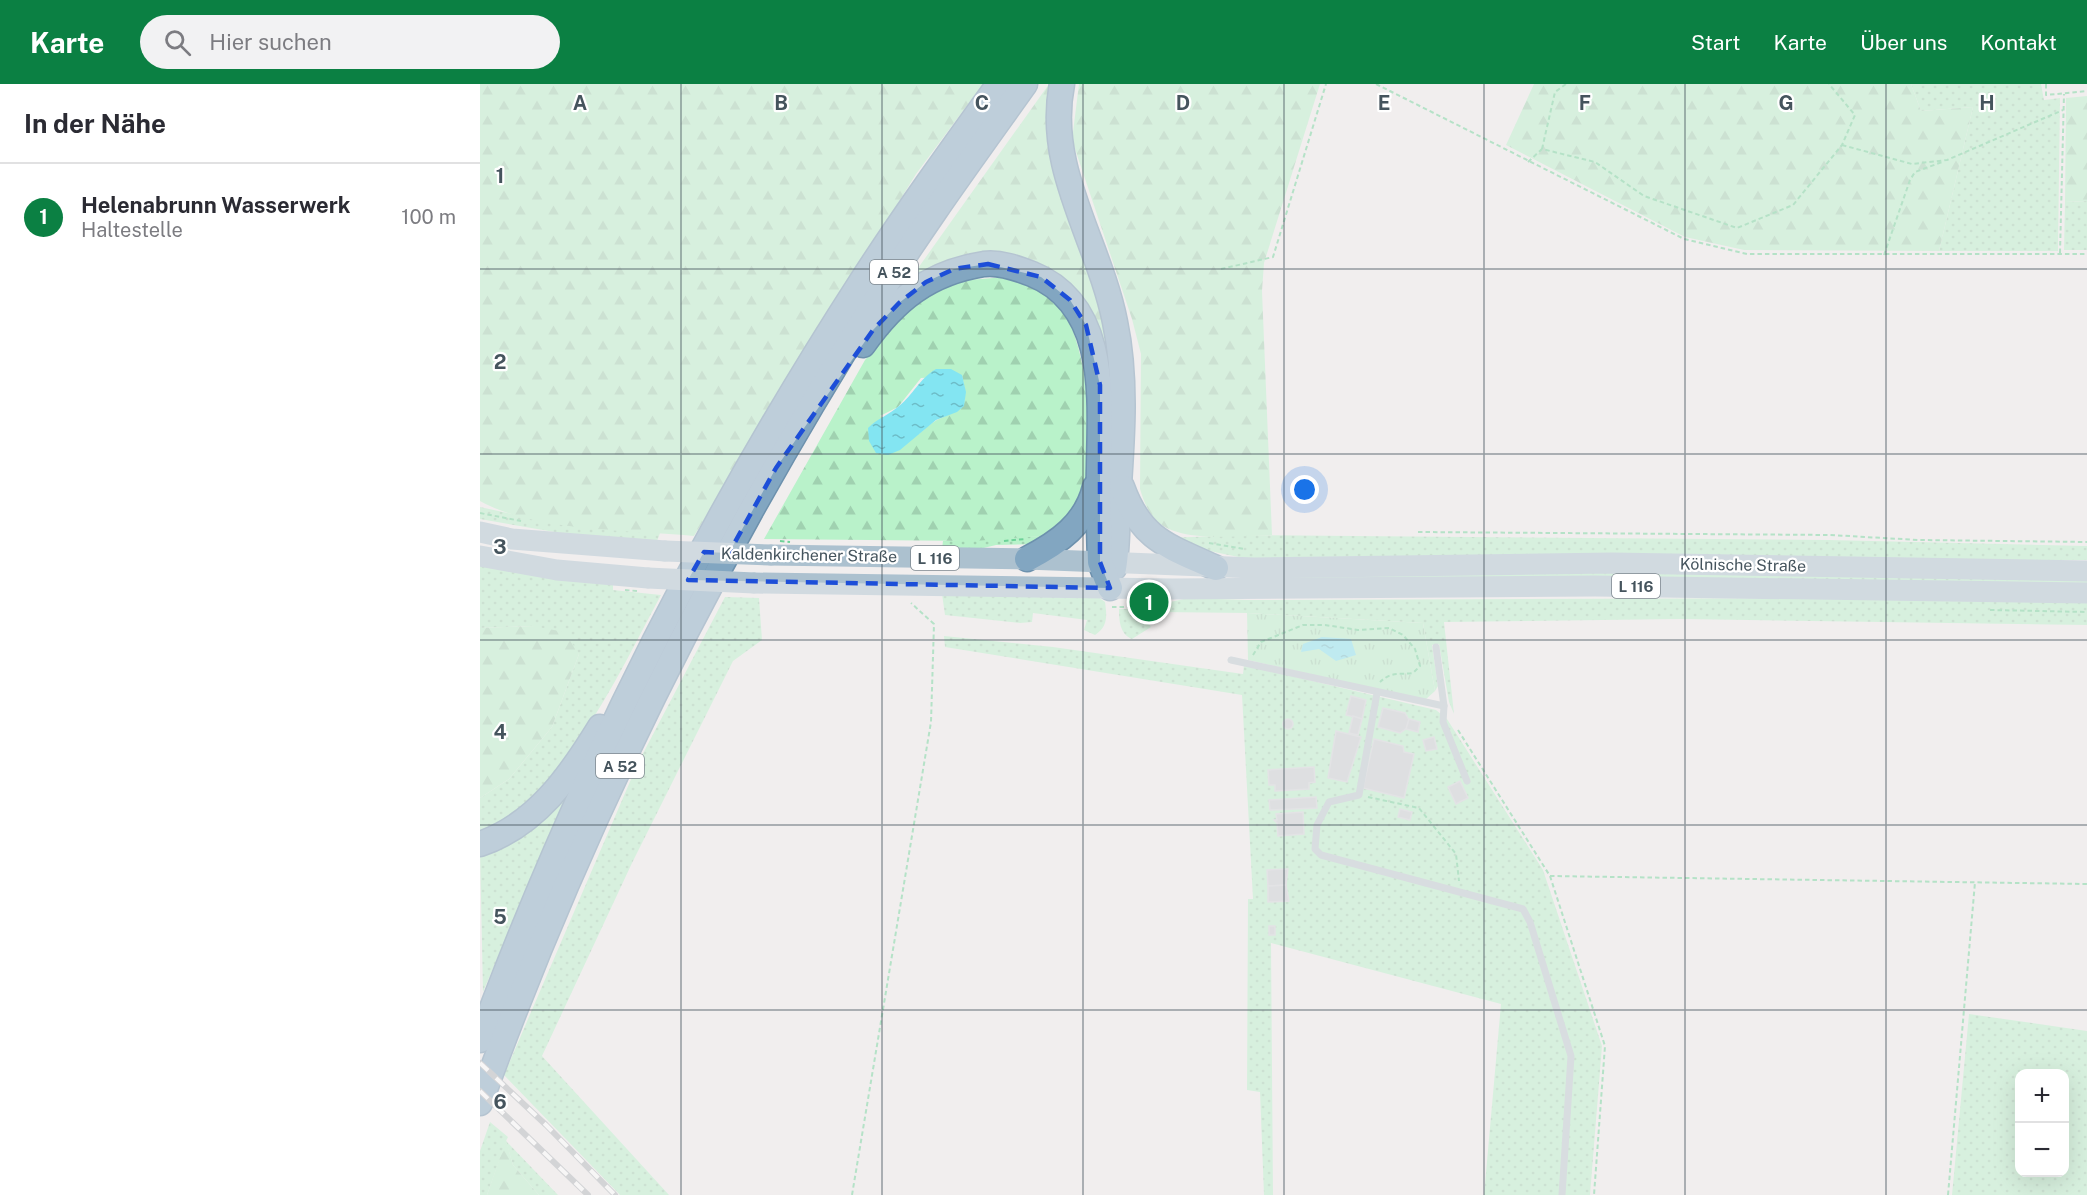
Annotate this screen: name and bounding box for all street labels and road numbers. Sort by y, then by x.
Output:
road number: A 52 [870,260,918,284]
street label: Kaldenkirchener Straße [721,544,897,566]
road number: L 116 [911,546,959,570]
street label: Kölnische Straße [1680,554,1806,576]
road number: L 116 [1612,574,1660,598]
road number: A 52 [596,754,644,778]

